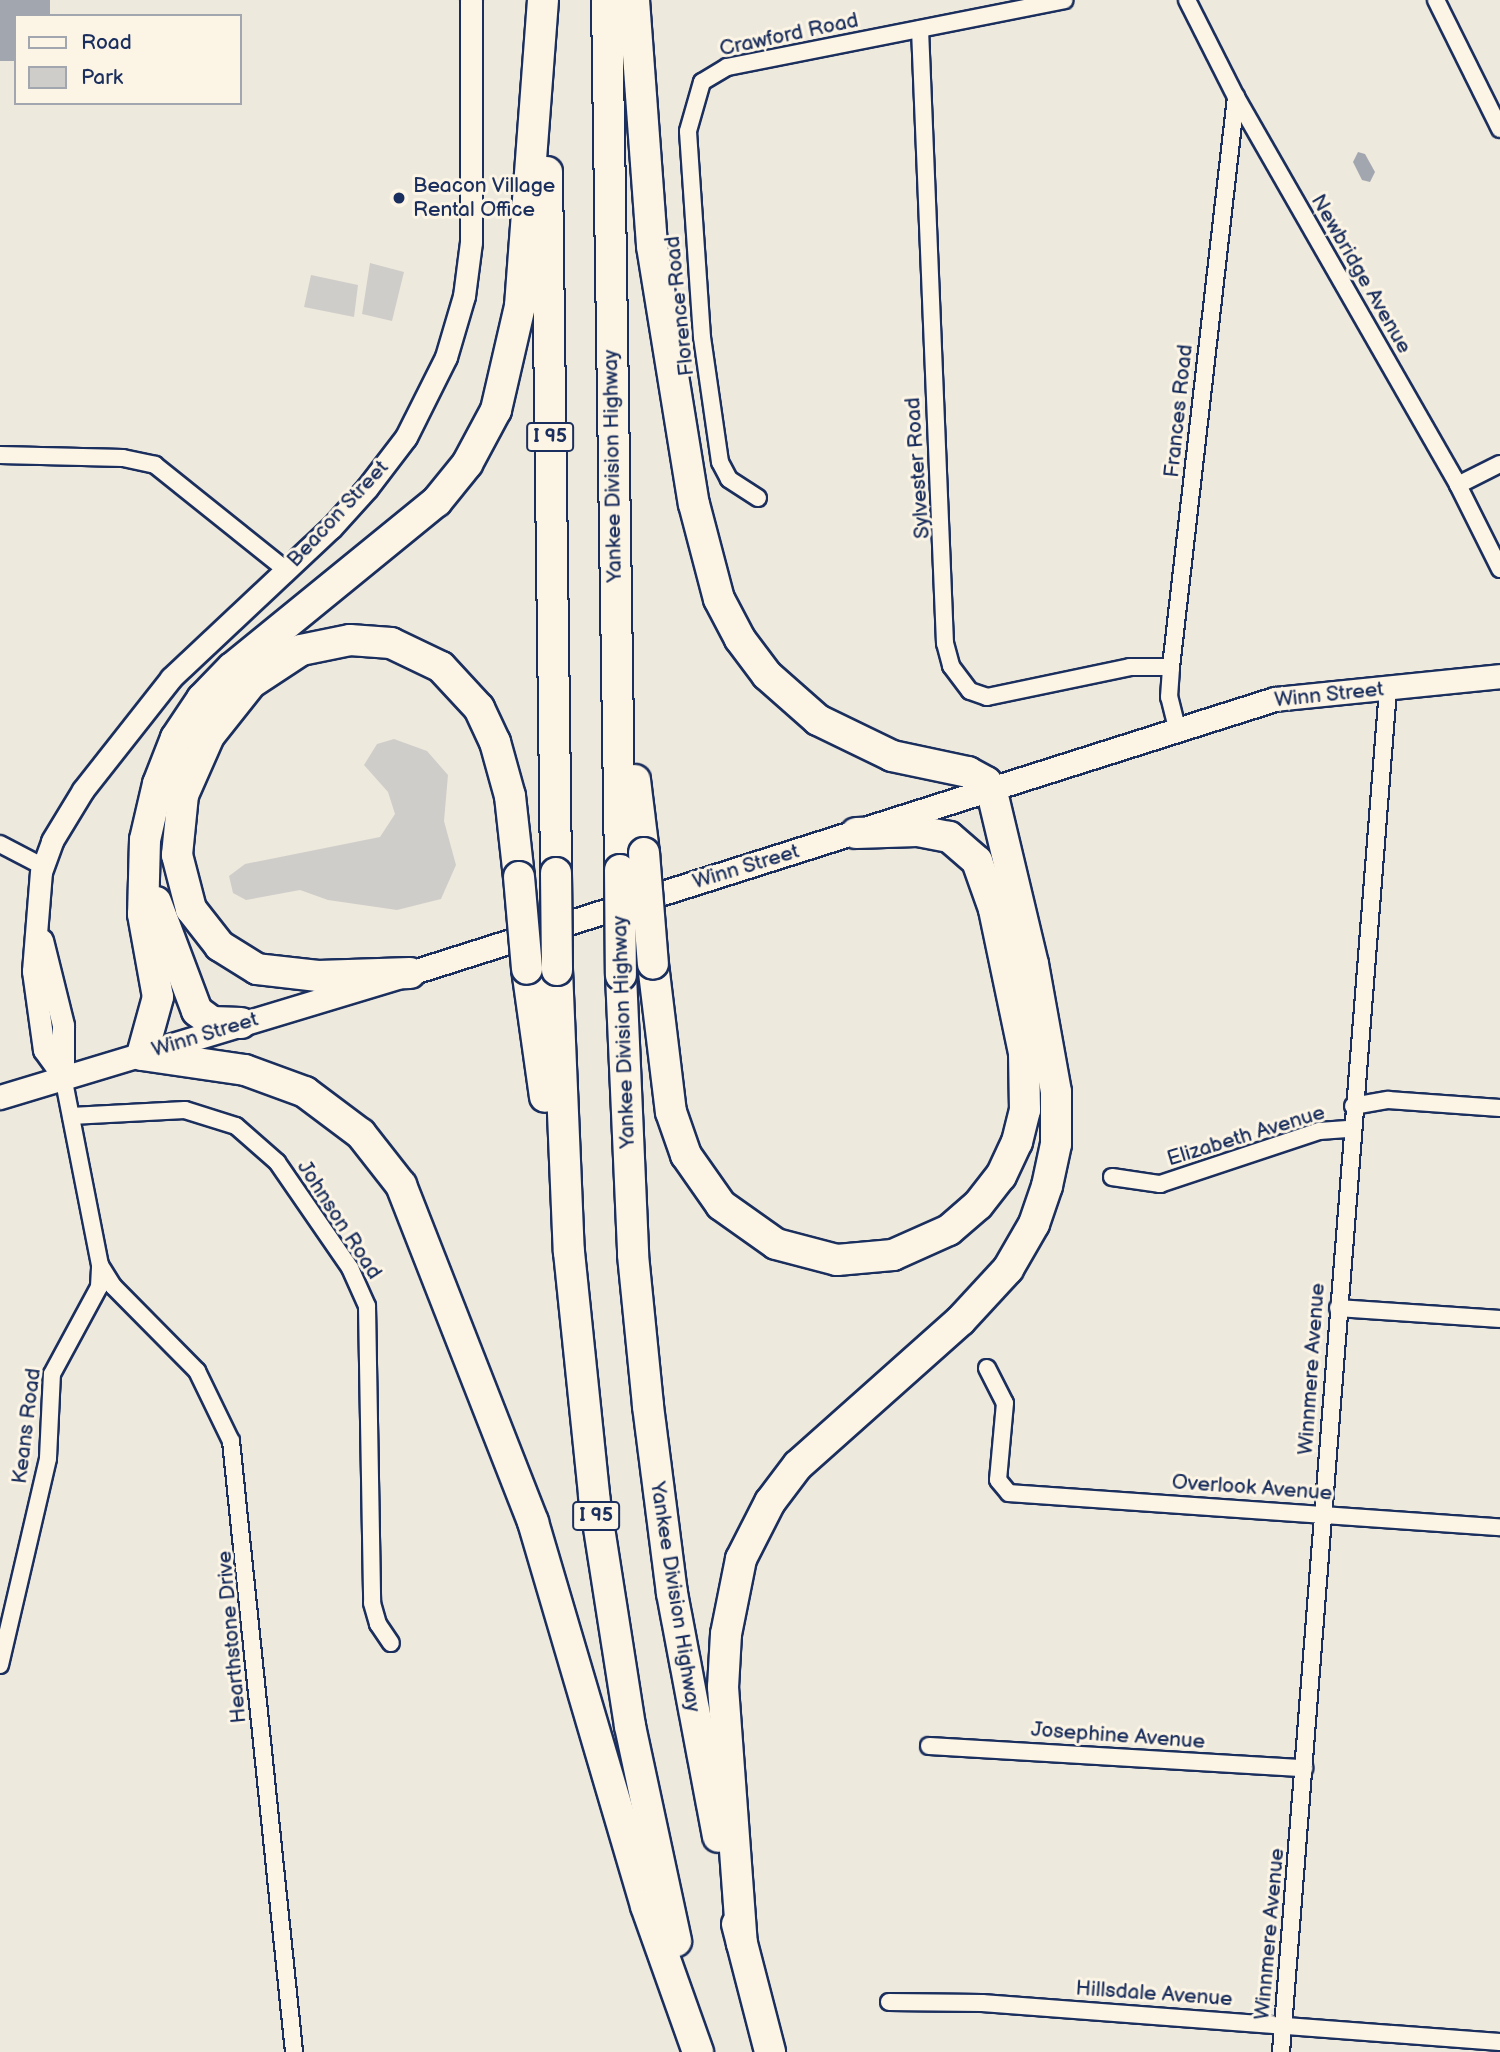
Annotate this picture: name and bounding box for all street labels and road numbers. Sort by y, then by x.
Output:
street label: Crawford Road [717,8,861,62]
street label: Newbridge Avenue [1305,190,1417,358]
street label: Florence Road [660,235,700,377]
street label: Frances Road [1159,343,1199,479]
street label: Yankee Division Highway [598,349,628,583]
street label: Sylvester Road [900,396,936,540]
road number: I 95 [526,422,574,452]
street label: Beacon Street [282,455,394,573]
street label: Winn Street [1273,677,1385,713]
street label: Winn Street [690,839,802,895]
street label: Yankee Division Highway [607,915,641,1149]
street label: Winn Street [149,1007,261,1063]
street label: Elizabeth Avenue [1164,1100,1328,1172]
street label: Johnson Road [291,1156,387,1284]
street label: Winnmere Avenue [1293,1282,1331,1456]
street label: Keans Road [7,1367,47,1485]
street label: Overlook Avenue [1171,1470,1333,1506]
street label: Yankee Division Highway [644,1480,706,1714]
road number: I 95 [572,1500,620,1532]
street label: Hearthstone Drive [212,1550,252,1724]
street label: Josephine Avenue [1030,1717,1206,1755]
street label: Winnmere Avenue [1250,1847,1290,2021]
street label: Hillsdale Avenue [1075,1976,1233,2012]

